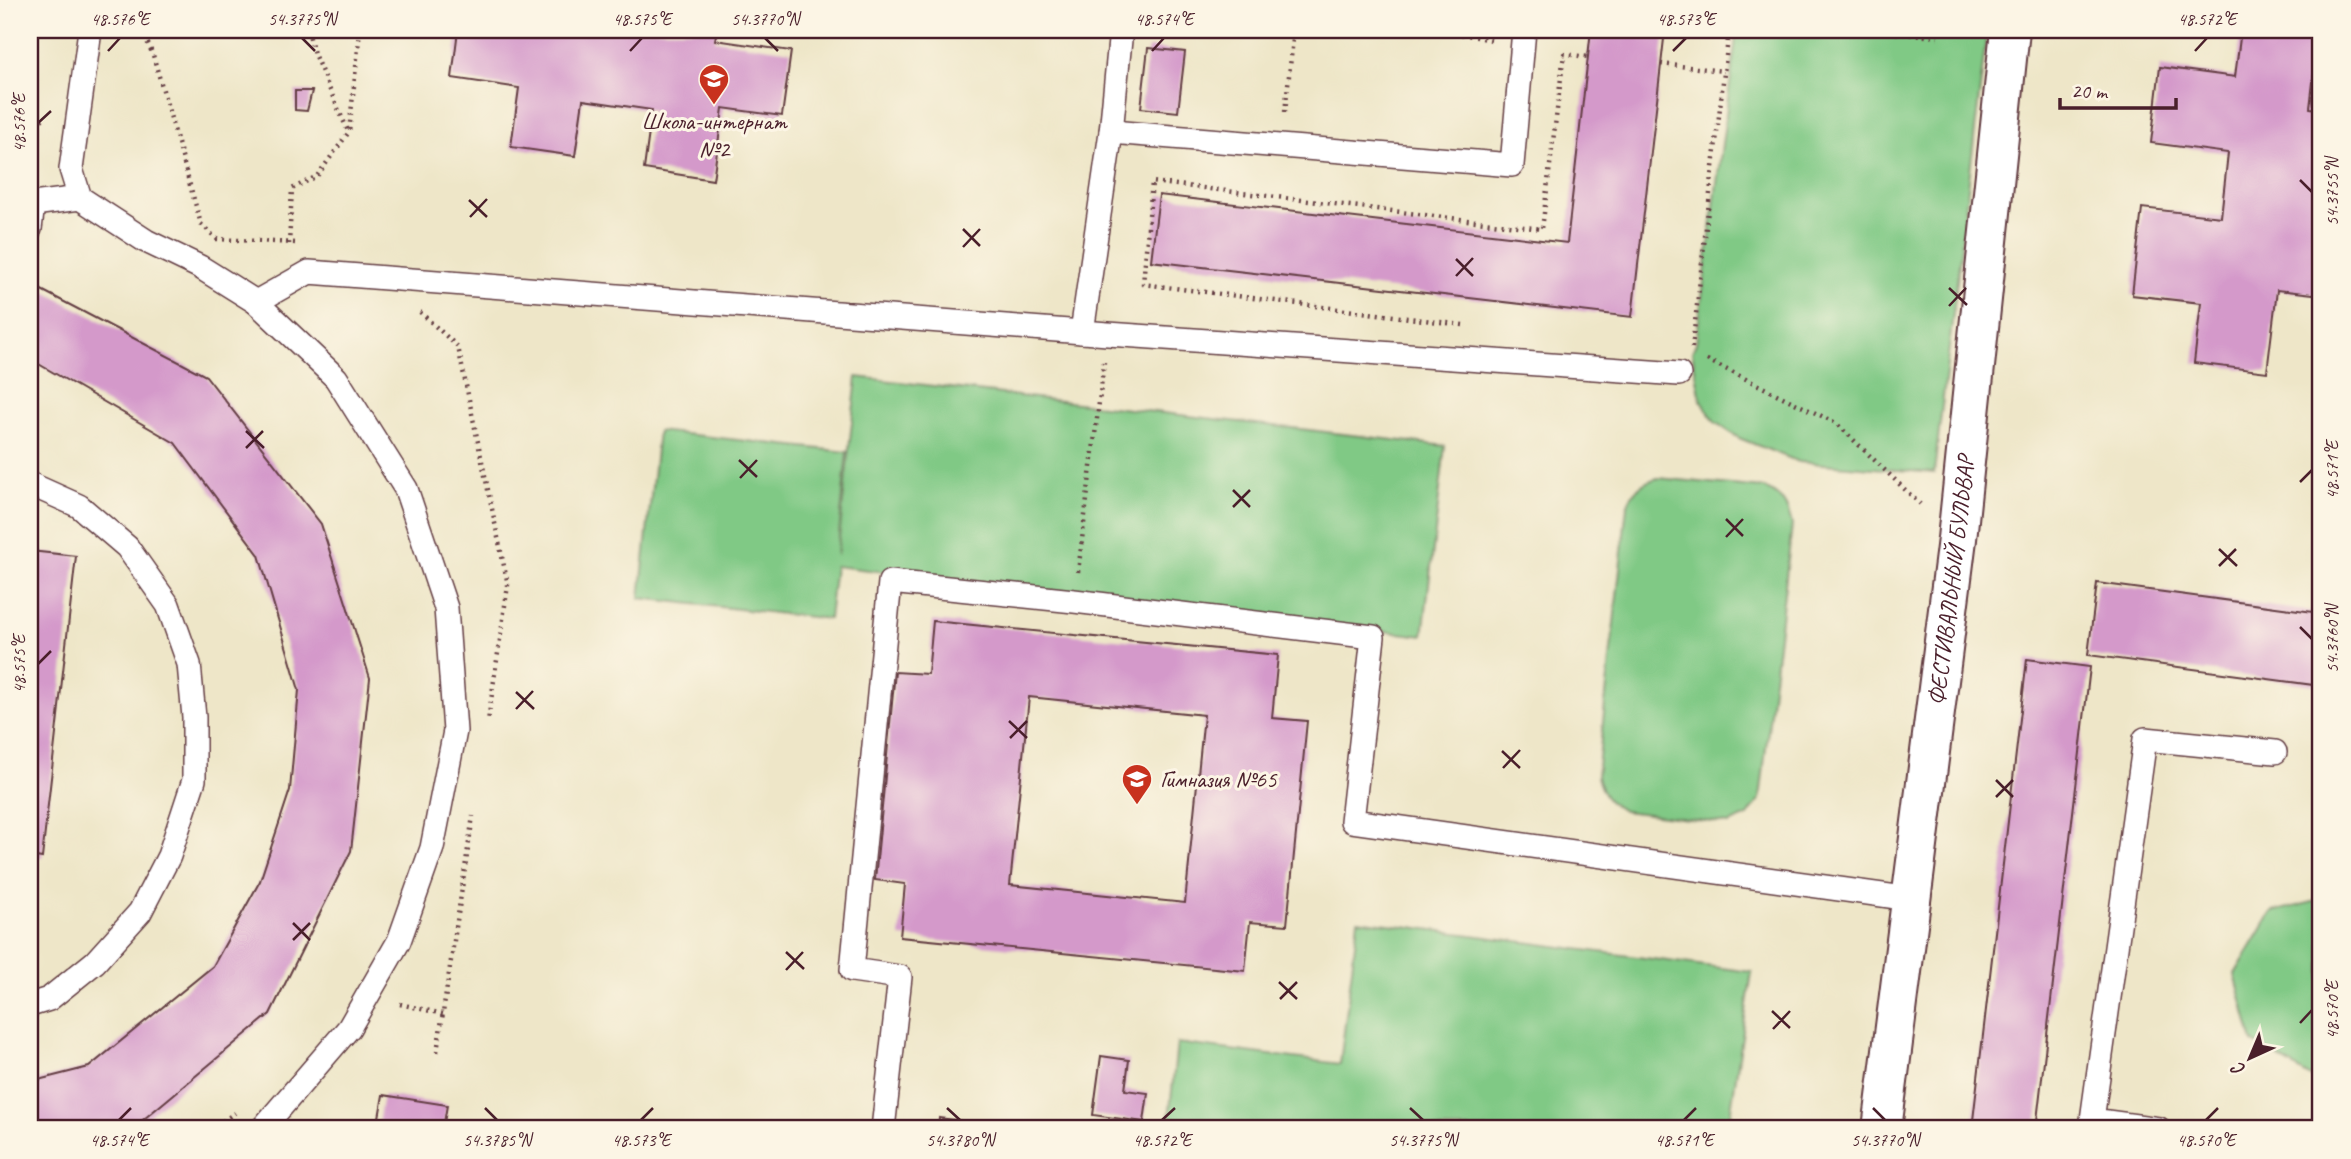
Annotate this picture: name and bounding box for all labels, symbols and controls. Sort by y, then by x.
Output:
text: 48.576°E [91,8,152,30]
text: 54.3775°N [268,8,339,30]
text: 48.575°E [613,8,674,30]
text: 54.3770°N [731,8,802,30]
text: 48.574°E [1135,8,1196,30]
text: 48.573°E [1657,8,1718,30]
text: 48.572°E [2178,8,2239,30]
school or university icon: Школа-интернат №2 [697,62,731,106]
scale bar [2060,66,2176,110]
text: 20 m [2071,78,2109,104]
text: 48.576°E [8,91,30,152]
place label: Школа-интернат №2 [641,106,788,164]
text: 54.3755°N [2321,155,2343,226]
text: 48.571°E [2321,438,2343,499]
street label: ФЕСТИВАЛЬНЫЙ БУЛЬВАР [1921,451,1981,707]
text: 54.3760°N [2321,602,2343,673]
text: 48.575°E [8,632,30,693]
school or university icon: Гимназия №65 [1120,762,1154,806]
place label: Гимназия №65 [1160,764,1278,794]
text: 48.570°E [2321,978,2343,1039]
north arrow [2214,1023,2284,1092]
text: С [2225,1056,2251,1081]
text: 48.574°E [90,1129,151,1151]
text: 54.3785°N [463,1129,534,1151]
text: 48.573°E [612,1129,673,1151]
text: 54.3780°N [926,1129,997,1151]
text: 48.572°E [1133,1129,1194,1151]
text: 54.3775°N [1389,1129,1460,1151]
text: 48.571°E [1655,1129,1716,1151]
text: 54.3770°N [1851,1129,1922,1151]
text: 48.570°E [2177,1129,2238,1151]

